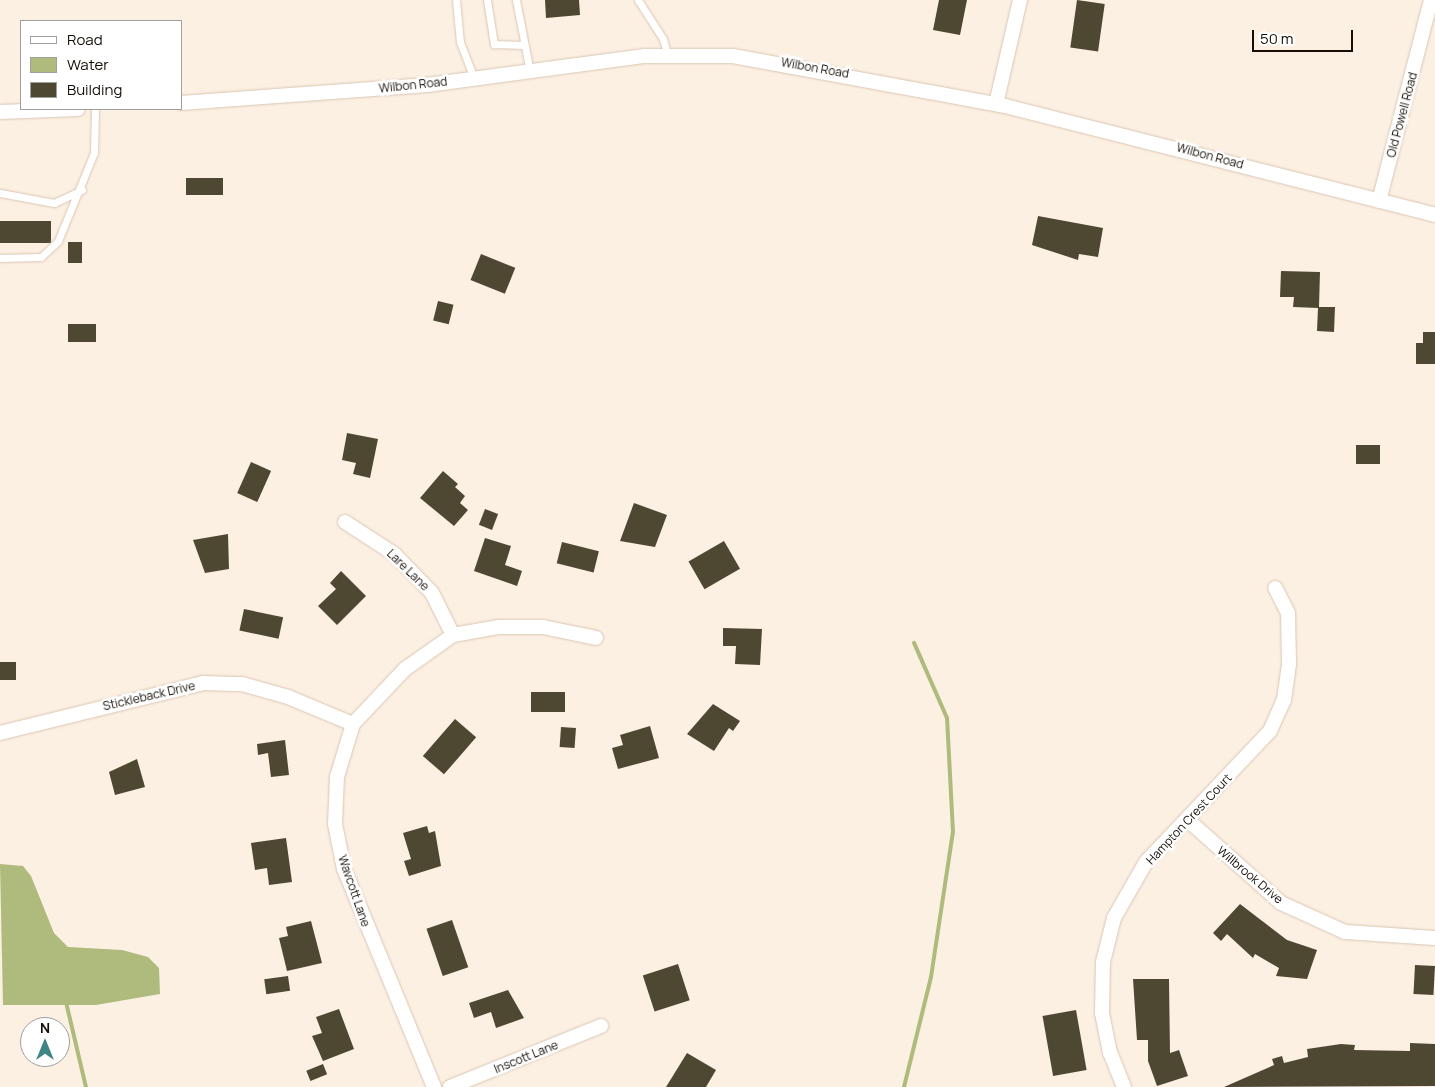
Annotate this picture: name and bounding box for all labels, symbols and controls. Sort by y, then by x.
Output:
legend [20,20,182,110]
scale bar [1255,20,1356,52]
text: 50 m [1260,28,1294,49]
text: Road [67,29,103,50]
text: Water [67,54,109,75]
street label: Wilbon Road [780,55,850,81]
street label: Old Powell Road [1384,71,1420,159]
street label: Wilbon Road [378,74,448,96]
text: Building [67,79,122,100]
street label: Wilbon Road [1175,140,1245,172]
street label: Lare Lane [384,546,432,594]
street label: Stickleback Drive [101,678,197,714]
street label: Hampton Crest Court [1143,771,1235,867]
street label: Willbrook Drive [1214,843,1286,907]
street label: Wavcott Lane [335,853,373,929]
north arrow [20,1017,70,1067]
text: N [40,1018,50,1037]
street label: Inscott Lane [492,1038,560,1076]

